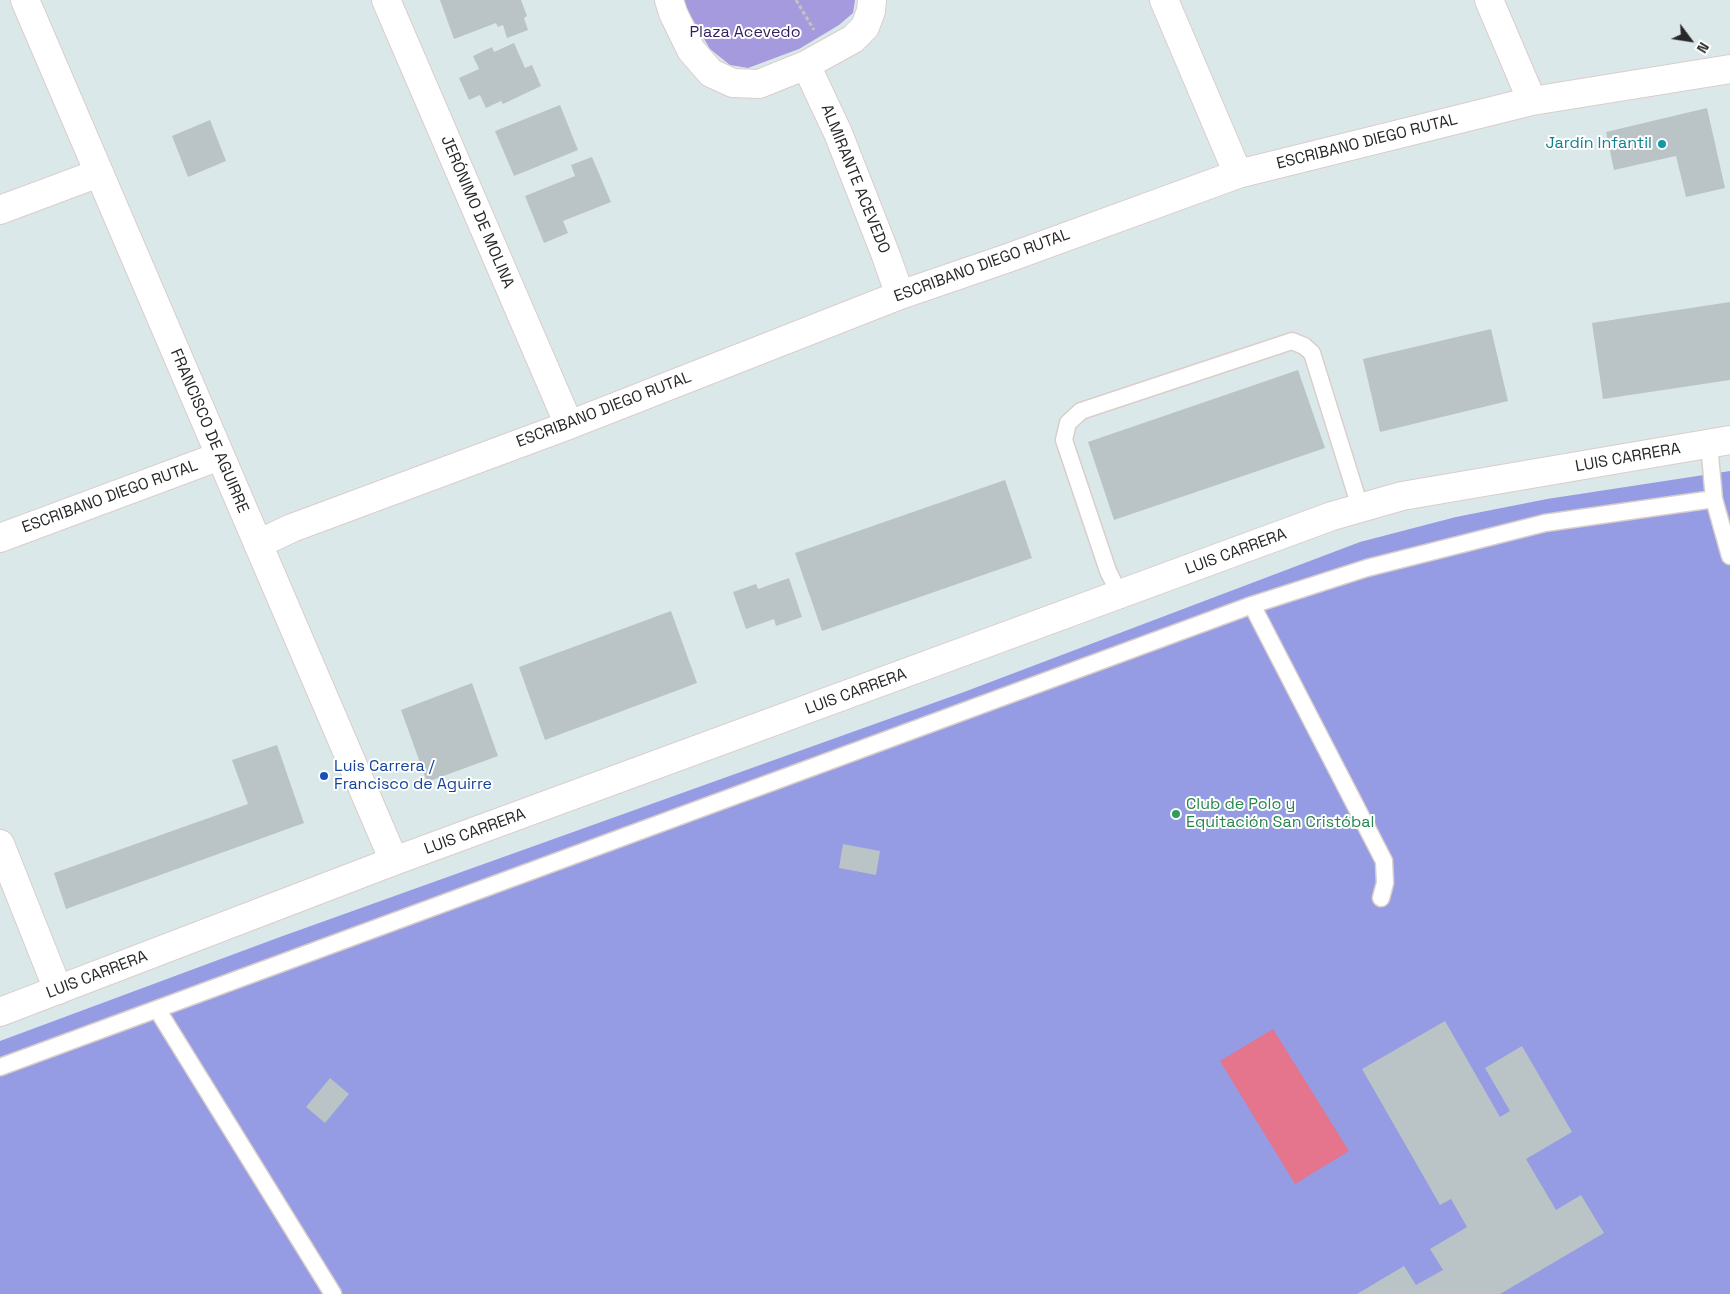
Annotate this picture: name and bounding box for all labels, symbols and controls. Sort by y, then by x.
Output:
north arrow [1665,15,1715,65]
park label: Plaza Acevedo [689,23,801,43]
text: N [1693,39,1713,56]
street label: ALMIRANTE ACEVEDO [816,102,894,256]
street label: ESCRIBANO DIEGO RUTAL [1275,110,1459,174]
street label: JERÓNIMO DE MOLINA [436,133,518,291]
place label: Jardín Infantil [1545,134,1652,154]
marker: Jardín Infantil [1656,138,1668,150]
street label: ESCRIBANO DIEGO RUTAL [891,225,1073,307]
street label: FRANCISCO DE AGUIRRE [166,346,252,516]
street label: ESCRIBANO DIEGO RUTAL [514,368,694,452]
street label: LUIS CARRERA [1574,439,1682,477]
street label: ESCRIBANO DIEGO RUTAL [19,456,201,538]
street label: LUIS CARRERA [1183,525,1289,579]
street label: LUIS CARRERA [803,665,909,719]
place label: Luis Carrera / Francisco de Aguirre [334,757,492,795]
marker: Luis Carrera / Francisco de Aguirre [318,770,330,782]
place label: Club de Polo y Equitación San Cristóbal [1186,795,1374,833]
street label: LUIS CARRERA [422,805,528,859]
marker: Club de Polo y Equitación San Cristóbal [1170,808,1182,820]
street label: LUIS CARRERA [44,947,150,1003]

